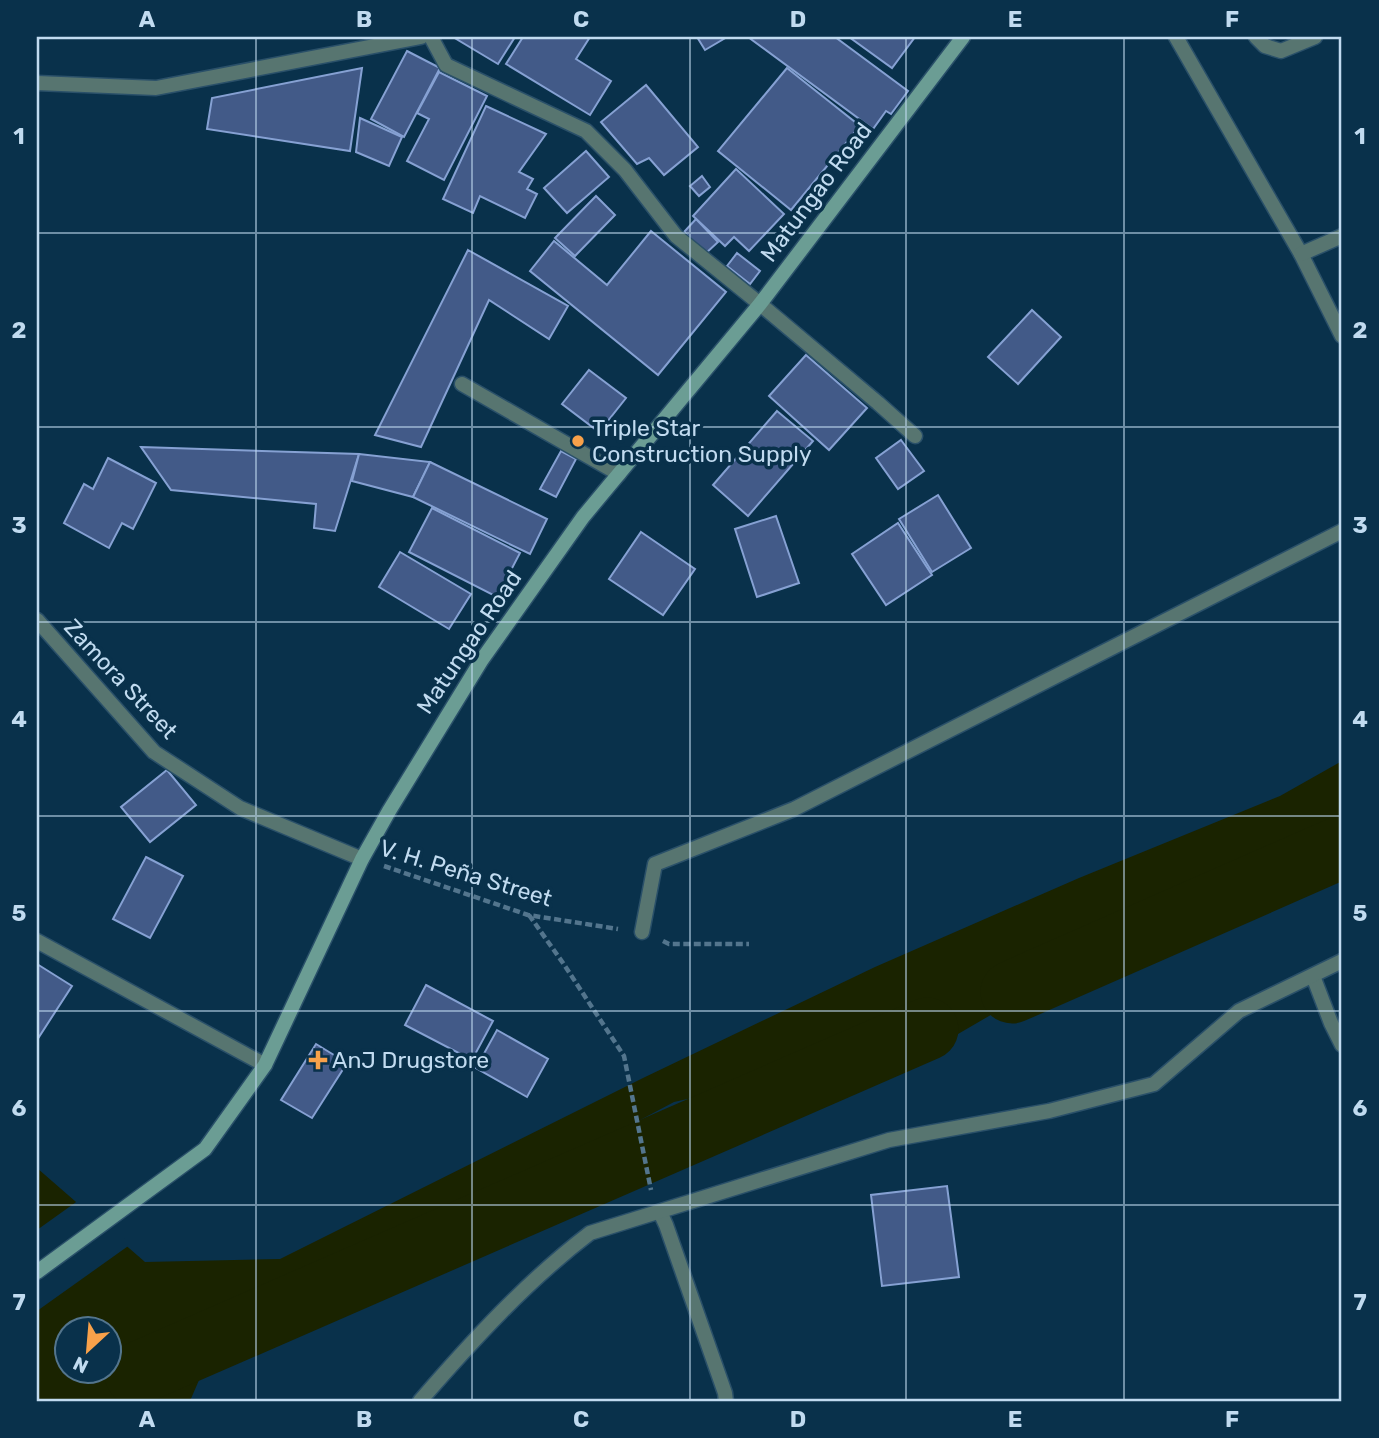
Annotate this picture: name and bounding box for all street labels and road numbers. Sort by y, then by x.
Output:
street label: Matungao Road [754,117,878,267]
street label: Matungao Road [411,565,527,719]
street label: Zamora Street [58,613,184,745]
street label: V. H. Peña Street [376,833,556,913]

